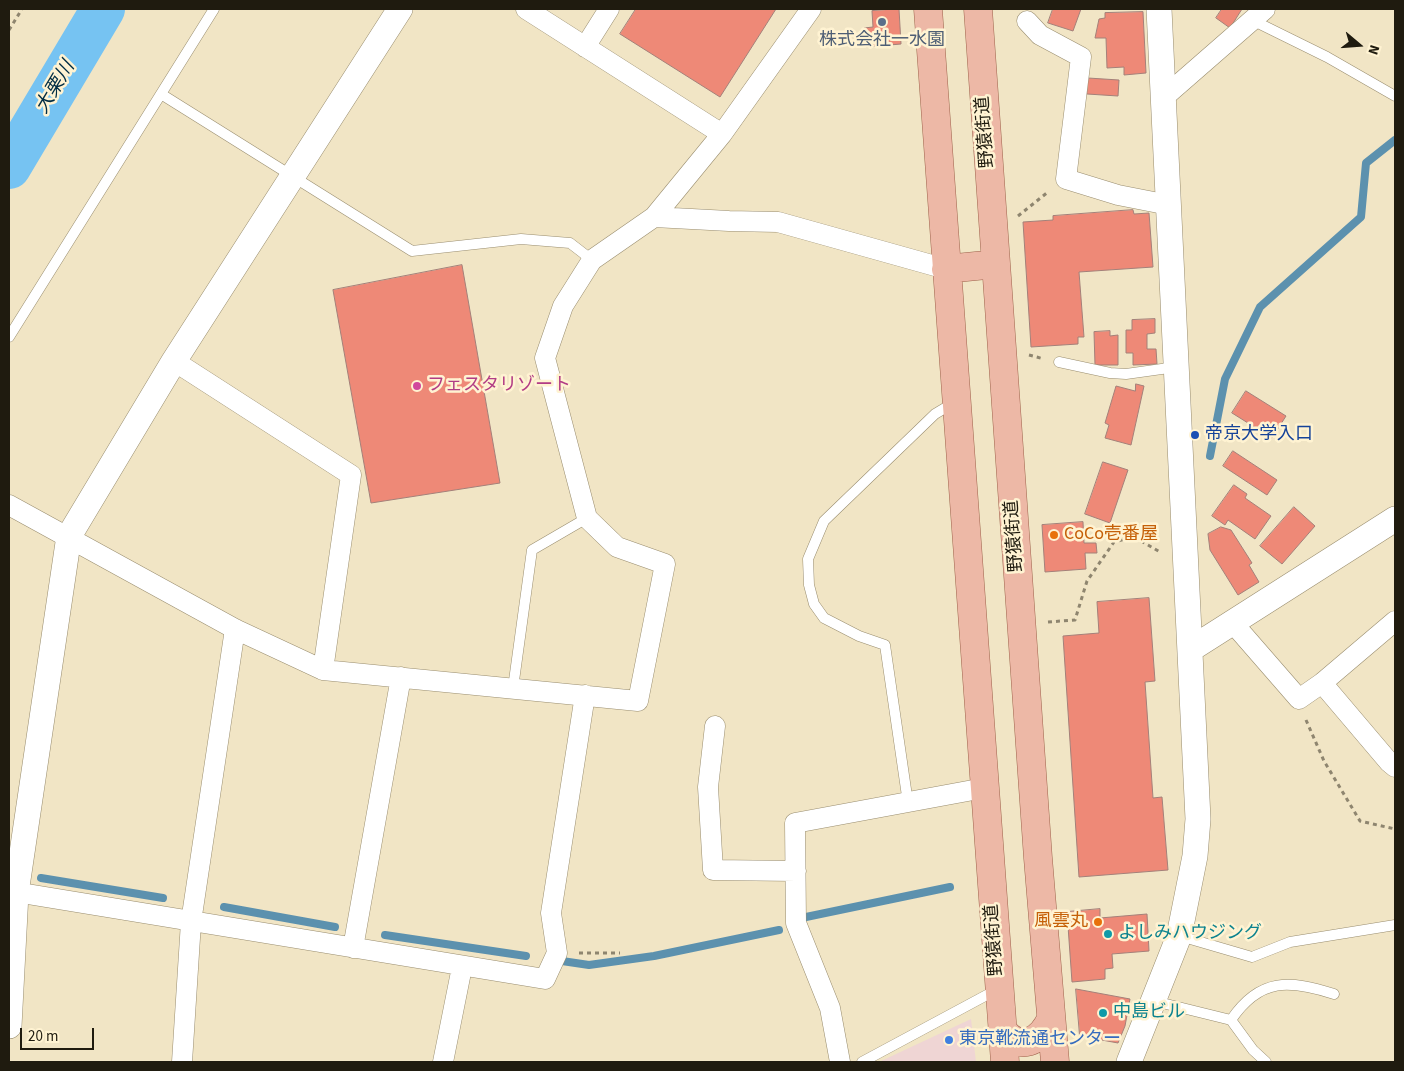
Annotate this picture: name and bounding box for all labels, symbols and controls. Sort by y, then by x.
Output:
marker: 株式会社一水園 [876,16,888,28]
north arrow [1334,20,1384,70]
place label: 株式会社一水園 [819,30,945,52]
text: N [1362,42,1384,57]
water label: 大栗川 [32,58,80,118]
street label: 野猿街道 [973,95,999,169]
place label: フェスタリゾート [427,375,571,397]
marker: フェスタリゾート [411,380,423,392]
place label: 帝京大学入口 [1205,424,1313,446]
marker: 帝京大学入口 [1189,429,1201,441]
street label: 野猿街道 [1002,499,1028,573]
place label: CoCo壱番屋 [1064,524,1158,546]
marker: CoCo壱番屋 [1048,529,1060,541]
street label: 野猿街道 [982,903,1008,977]
place label: 風雲丸 [1034,911,1088,933]
marker: 風雲丸 [1092,916,1104,928]
place label: よしみハウジング [1118,923,1262,945]
marker: よしみハウジング [1102,928,1114,940]
place label: 中島ビル [1113,1002,1185,1024]
marker: 中島ビル [1097,1007,1109,1019]
scale bar [22,1018,96,1050]
text: 20 m [28,1026,58,1047]
place label: 東京靴流通センター [959,1029,1121,1051]
marker: 東京靴流通センター [943,1034,955,1046]

